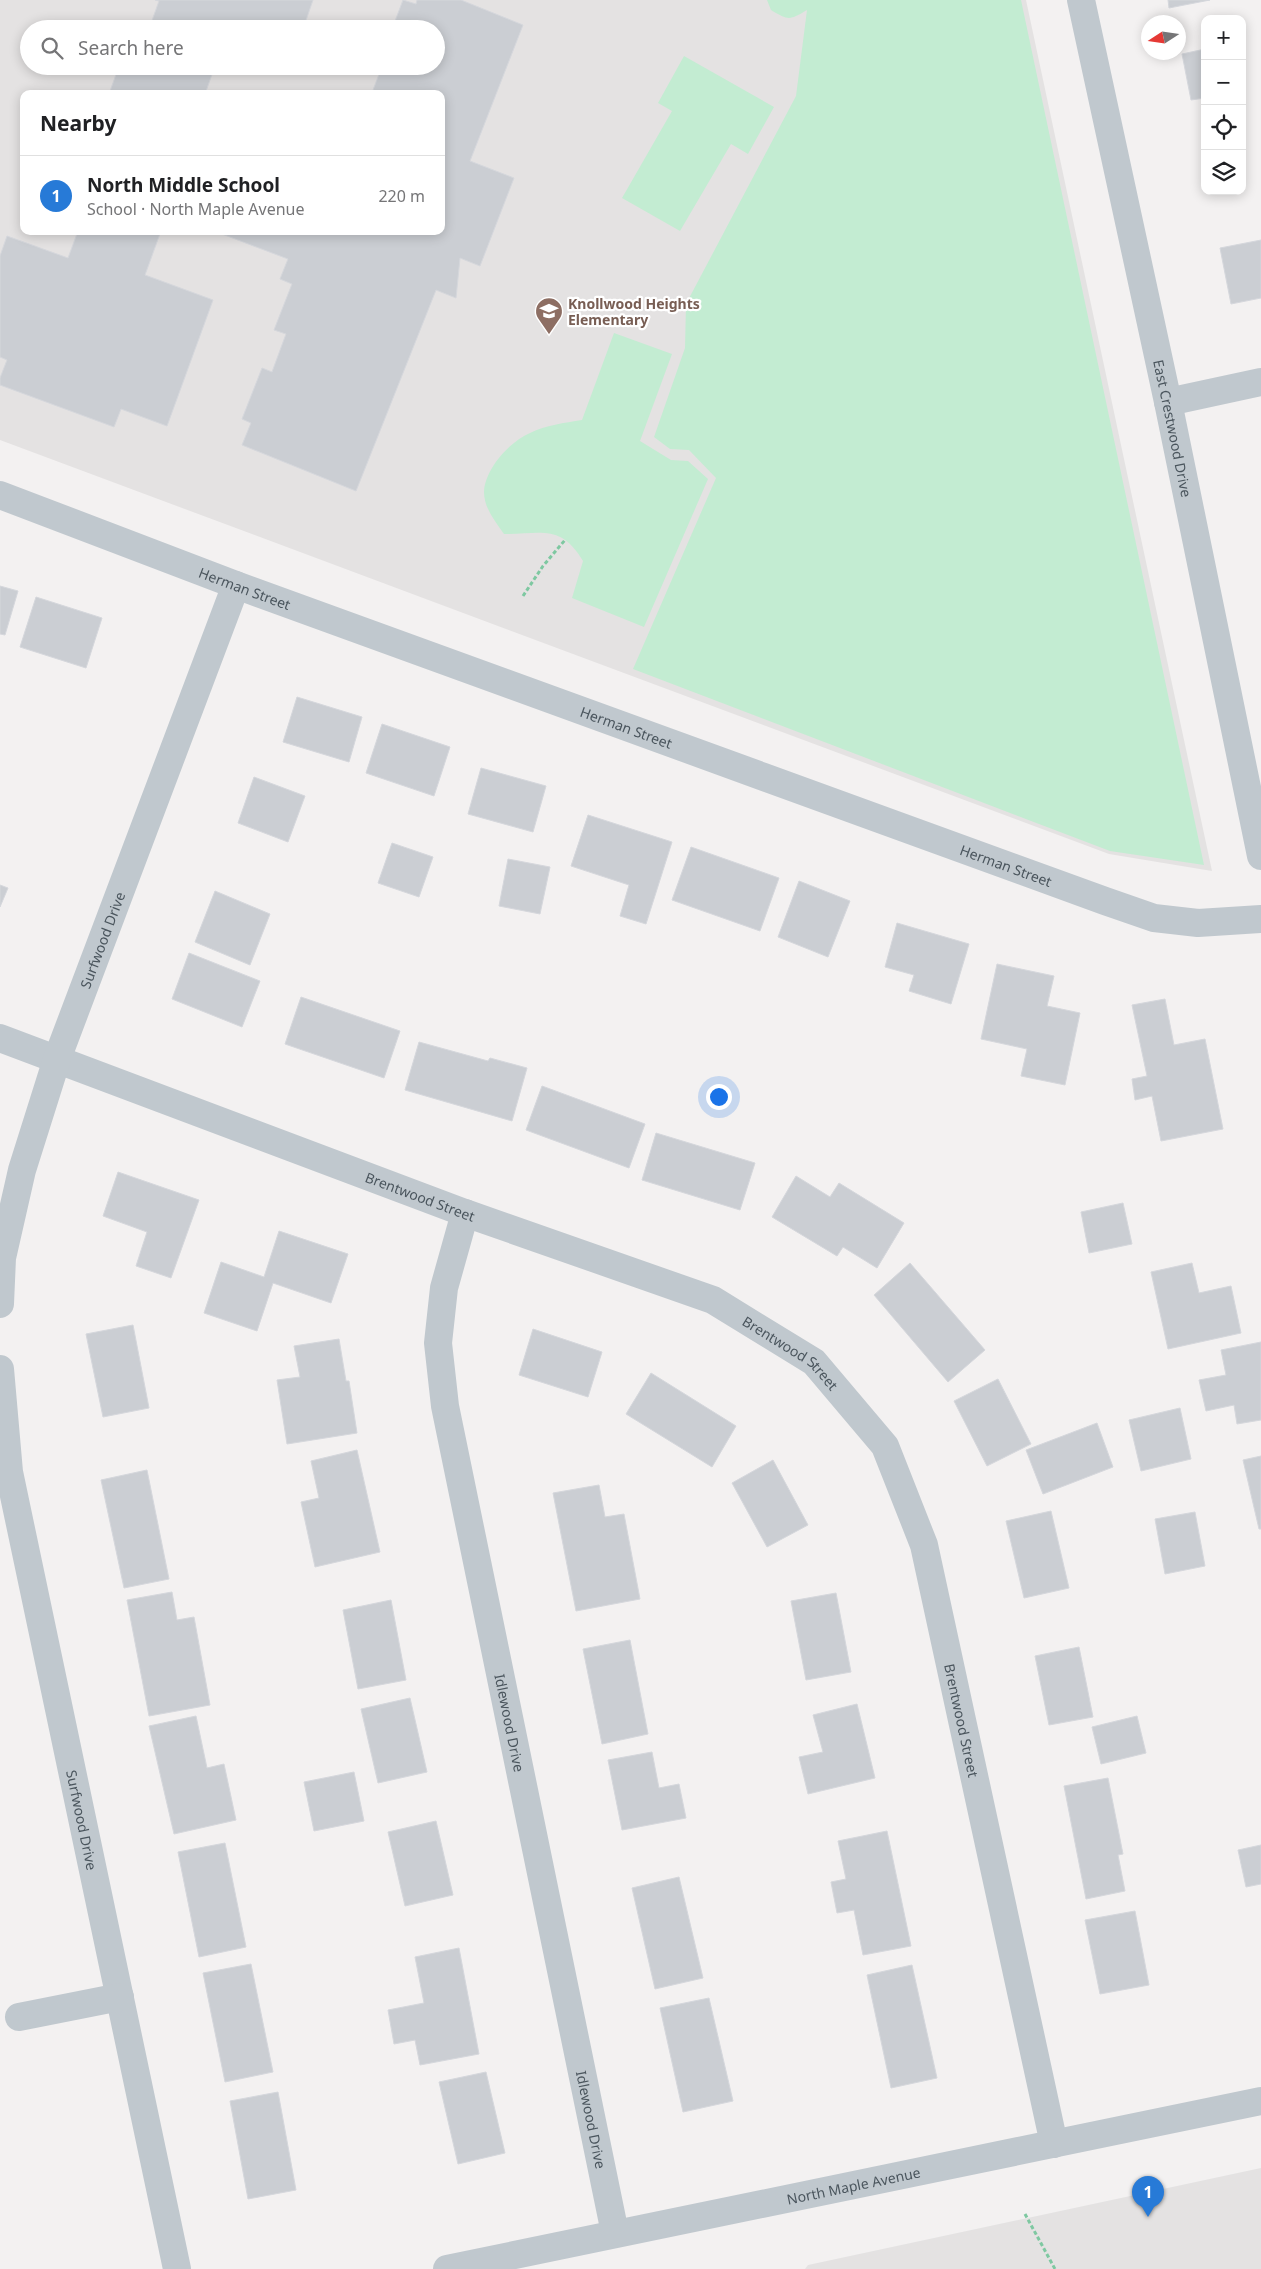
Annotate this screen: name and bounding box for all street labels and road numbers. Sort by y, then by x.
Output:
street label: East Crestwood Drive [1150,358,1197,499]
street label: Herman Street [196,562,293,614]
street label: Herman Street [578,702,675,752]
street label: Herman Street [958,840,1055,890]
street label: Surfwood Drive [75,889,129,991]
street label: Brentwood Street [363,1167,478,1225]
street label: Brentwood Street [739,1311,843,1394]
street label: Brentwood Street [941,1662,984,1779]
street label: Idlewood Drive [491,1672,529,1774]
street label: Surfwood Drive [63,1768,102,1872]
street label: Idlewood Drive [572,2069,611,2170]
street label: North Maple Avenue [785,2162,922,2208]

